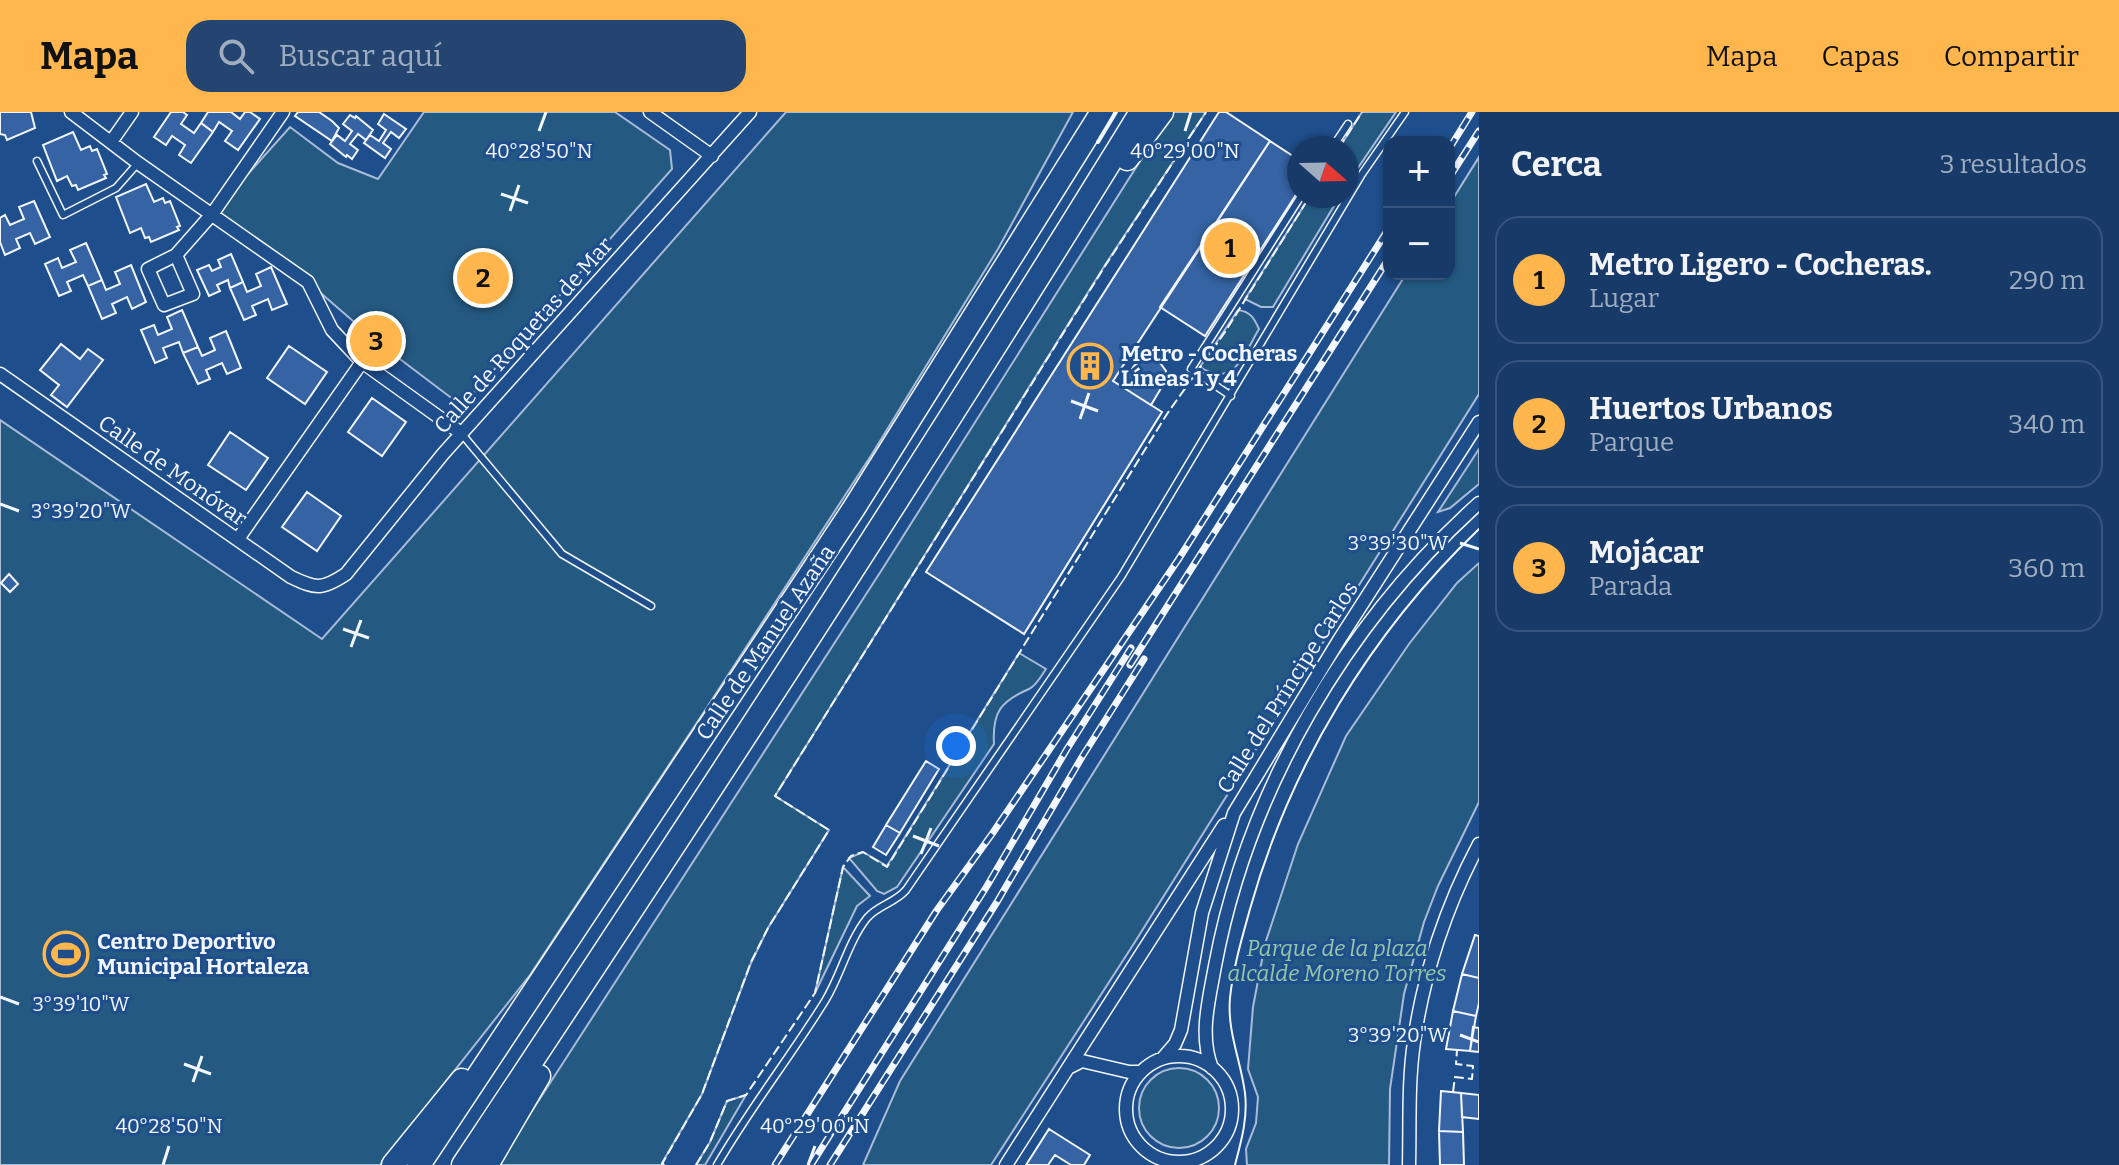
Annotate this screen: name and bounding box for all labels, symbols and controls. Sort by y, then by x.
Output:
search box [186,20,746,92]
text: Mapa [40,33,138,79]
icon: search [214,34,258,78]
text: Buscar aquí [278,38,442,74]
text: Mapa [1706,40,1777,73]
text: Capas [1821,40,1900,73]
text: Compartir [1944,40,2079,73]
north arrow [1287,136,1359,208]
map controls [1383,136,1455,280]
button: + [1383,136,1455,208]
text: 40°28'50"N [485,139,593,163]
text: 40°29'00"N [1130,139,1240,163]
text: Cerca [1511,144,1602,185]
text: 3 resultados [1940,149,2087,180]
button: − [1383,208,1455,280]
pin: 1 [1204,218,1256,278]
street label: Calle de Roquetas de Mar [428,232,619,439]
text: Metro Ligero - Cocheras. [1589,247,1932,283]
pin: 2 [457,248,509,308]
text: 1 [1533,265,1545,296]
text: 290 m [2009,265,2085,296]
text: Lugar [1589,283,1659,314]
pin: 3 [350,311,402,371]
place label: Metro - Cocheras Líneas 1 y 4 [1121,340,1298,392]
building icon: Metro - Cocheras Líneas 1 y 4 [1066,342,1114,390]
text: Huertos Urbanos [1589,391,1833,427]
street label: Calle de Monóvar [93,409,252,532]
text: 2 [1532,409,1546,440]
text: 340 m [2008,409,2085,440]
text: Parque [1589,427,1674,458]
text: 3°39'20"W [31,499,132,523]
text: 3°39'30"W [1348,531,1449,555]
text: Mojácar [1589,535,1704,571]
street label: Calle de Manuel Azaña [690,540,841,745]
text: 3 [1532,553,1546,584]
text: 360 m [2008,553,2085,584]
text: Parada [1589,571,1672,602]
street label: Calle del Príncipe Carlos [1211,576,1364,798]
your location [936,726,976,766]
place label: Centro Deportivo Municipal Hortaleza [97,928,310,980]
sports icon: Centro Deportivo Municipal Hortaleza [42,930,90,978]
park label: Parque de la plaza alcalde Moreno Torres [1227,935,1447,987]
text: 3°39'10"W [32,992,130,1016]
text: 3°39'20"W [1348,1023,1449,1047]
text: 40°28'50"N [115,1114,223,1138]
text: 40°29'00"N [760,1114,870,1138]

